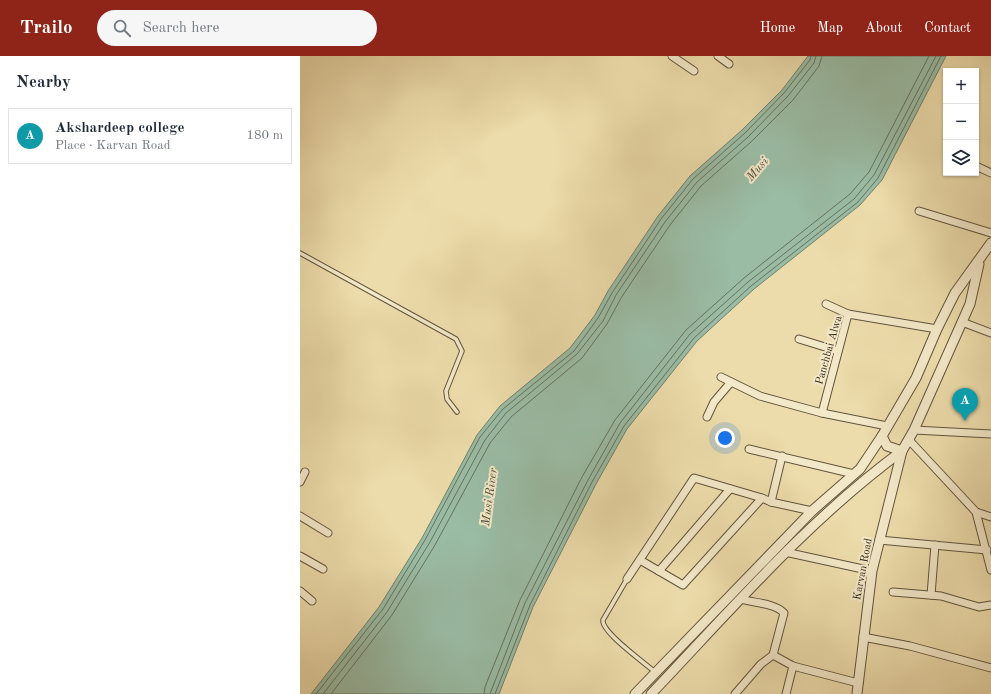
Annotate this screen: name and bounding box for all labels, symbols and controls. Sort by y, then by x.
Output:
search box [97,10,377,46]
icon: search [111,17,133,39]
text: Trailo [20,19,73,38]
text: Search here [143,21,219,36]
text: Home [760,21,795,35]
text: Map [817,21,843,35]
text: About [865,21,902,35]
text: Contact [924,21,971,35]
map controls [943,68,979,176]
button: + [943,68,979,104]
text: Nearby [16,74,71,91]
button: − [943,104,979,140]
text: Akshardeep college [55,121,185,136]
text: A [25,129,35,142]
text: 180 m [246,129,283,142]
text: Place · Karvan Road [55,139,170,152]
button: layers [943,140,979,176]
water label: Musi [744,156,771,184]
street label: Panchbai Alwa [814,314,845,386]
pin: A [952,388,978,421]
your location [715,428,735,448]
water label: Musi River [480,467,500,528]
street label: Karvan Road [852,537,875,601]

